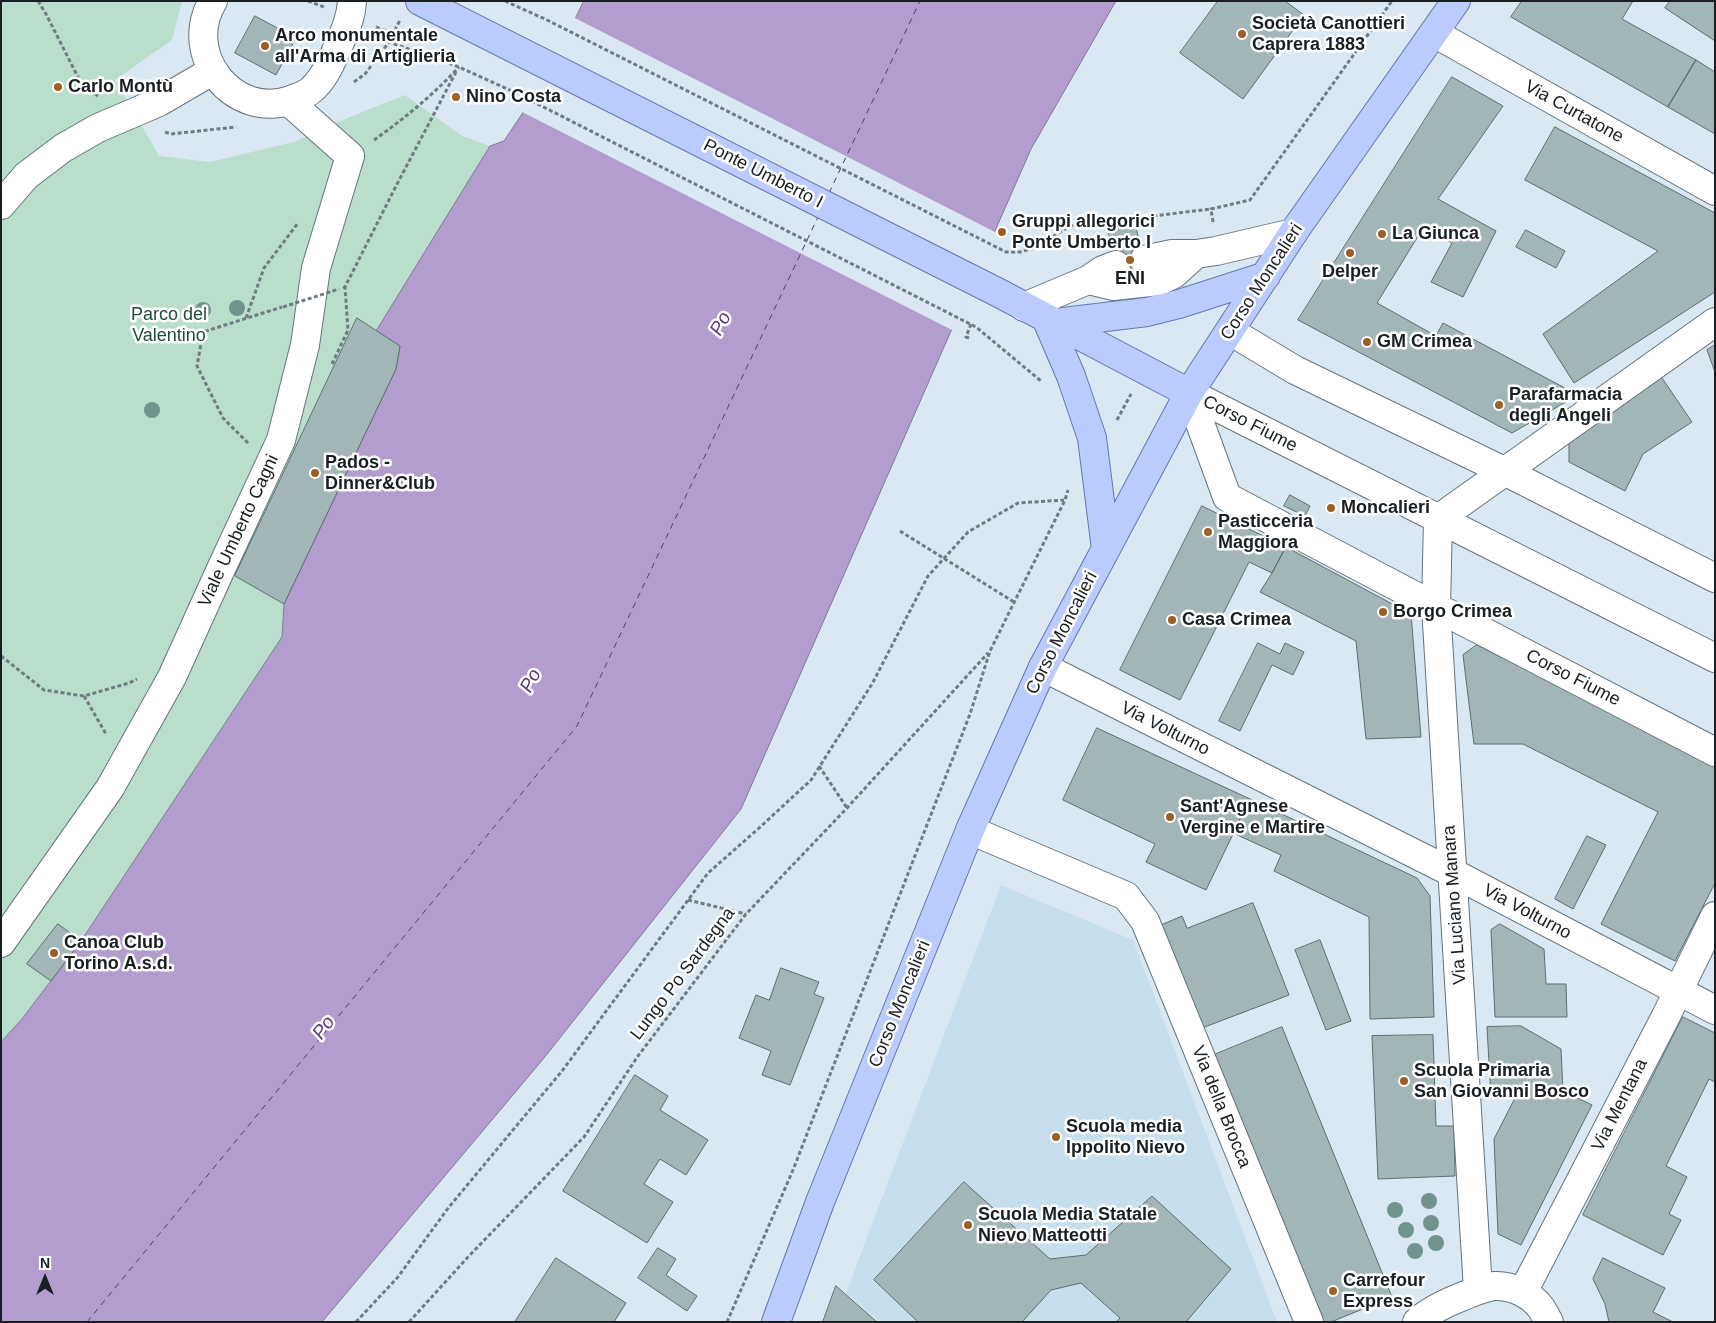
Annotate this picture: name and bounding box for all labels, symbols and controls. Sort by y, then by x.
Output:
place label: Società Canottieri Caprera 1883 [1252,13,1405,56]
place label: Arco monumentale all'Arma di Artiglieria [275,25,455,68]
marker: Società Canottieri Caprera 1883 [1236,28,1248,40]
marker: Arco monumentale all'Arma di Artiglieria [259,40,271,52]
place label: Carlo Montù [68,76,173,98]
street label: Via Curtatone [1521,76,1627,148]
marker: Carlo Montù [52,81,64,93]
place label: Nino Costa [466,86,561,108]
marker: Nino Costa [450,91,462,103]
street label: Ponte Umberto I [700,135,826,213]
place label: Gruppi allegorici Ponte Umberto I [1012,211,1155,253]
street label: Corso Moncalieri [1216,219,1308,345]
place label: La Giunca [1392,223,1479,245]
marker: Gruppi allegorici Ponte Umberto I [996,226,1008,238]
marker: La Giunca [1376,228,1388,240]
marker: Delper [1344,247,1356,259]
marker: ENI [1124,254,1136,266]
place label: Delper [1322,261,1378,283]
place label: ENI [1115,268,1145,290]
park label: Parco del Valentino [131,304,207,346]
water label: Po [705,308,737,340]
place label: GM Crimea [1377,331,1472,353]
marker: GM Crimea [1361,336,1373,348]
place label: Parafarmacia degli Angeli [1509,384,1622,426]
street label: Corso Fiume [1199,391,1301,457]
marker: Parafarmacia degli Angeli [1493,399,1505,411]
street label: Viale Umberto Cagni [194,451,284,611]
place label: Pados - Dinner&Club [325,452,435,494]
marker: Pados - Dinner&Club [309,467,321,479]
place label: Moncalieri [1341,497,1430,519]
marker: Moncalieri [1325,502,1337,514]
place label: Pasticceria Maggiora [1218,511,1313,554]
marker: Pasticceria Maggiora [1202,526,1214,538]
street label: Corso Moncalieri [1022,568,1102,698]
place label: Borgo Crimea [1393,601,1512,623]
marker: Borgo Crimea [1377,606,1389,618]
place label: Casa Crimea [1182,609,1291,631]
marker: Casa Crimea [1166,614,1178,626]
street label: Corso Fiume [1522,645,1624,711]
water label: Po [515,665,547,697]
street label: Via Volturno [1117,697,1213,761]
place label: Sant'Agnese Vergine e Martire [1180,796,1325,839]
marker: Sant'Agnese Vergine e Martire [1164,811,1176,823]
street label: Via Luciano Manara [1439,825,1471,985]
street label: Via Volturno [1479,880,1575,944]
street label: Lungo Po Sardegna [626,904,740,1044]
place label: Canoa Club Torino A.s.d. [64,932,173,974]
street label: Corso Moncalieri [865,937,935,1071]
marker: Canoa Club Torino A.s.d. [48,947,60,959]
water label: Po [308,1012,340,1044]
street label: Via della Brocca [1187,1043,1255,1171]
street label: Via Mentana [1588,1055,1652,1155]
place label: Scuola Primaria San Giovanni Bosco [1414,1060,1589,1102]
marker: Scuola Primaria San Giovanni Bosco [1398,1075,1410,1087]
place label: Scuola media Ippolito Nievo [1066,1116,1185,1158]
marker: Scuola media Ippolito Nievo [1050,1131,1062,1143]
place label: Scuola Media Statale Nievo Matteotti [978,1204,1157,1246]
marker: Scuola Media Statale Nievo Matteotti [962,1219,974,1231]
north arrow [20,1253,70,1303]
text: N [40,1255,50,1271]
place label: Carrefour Express [1343,1270,1425,1312]
marker: Carrefour Express [1327,1285,1339,1297]

